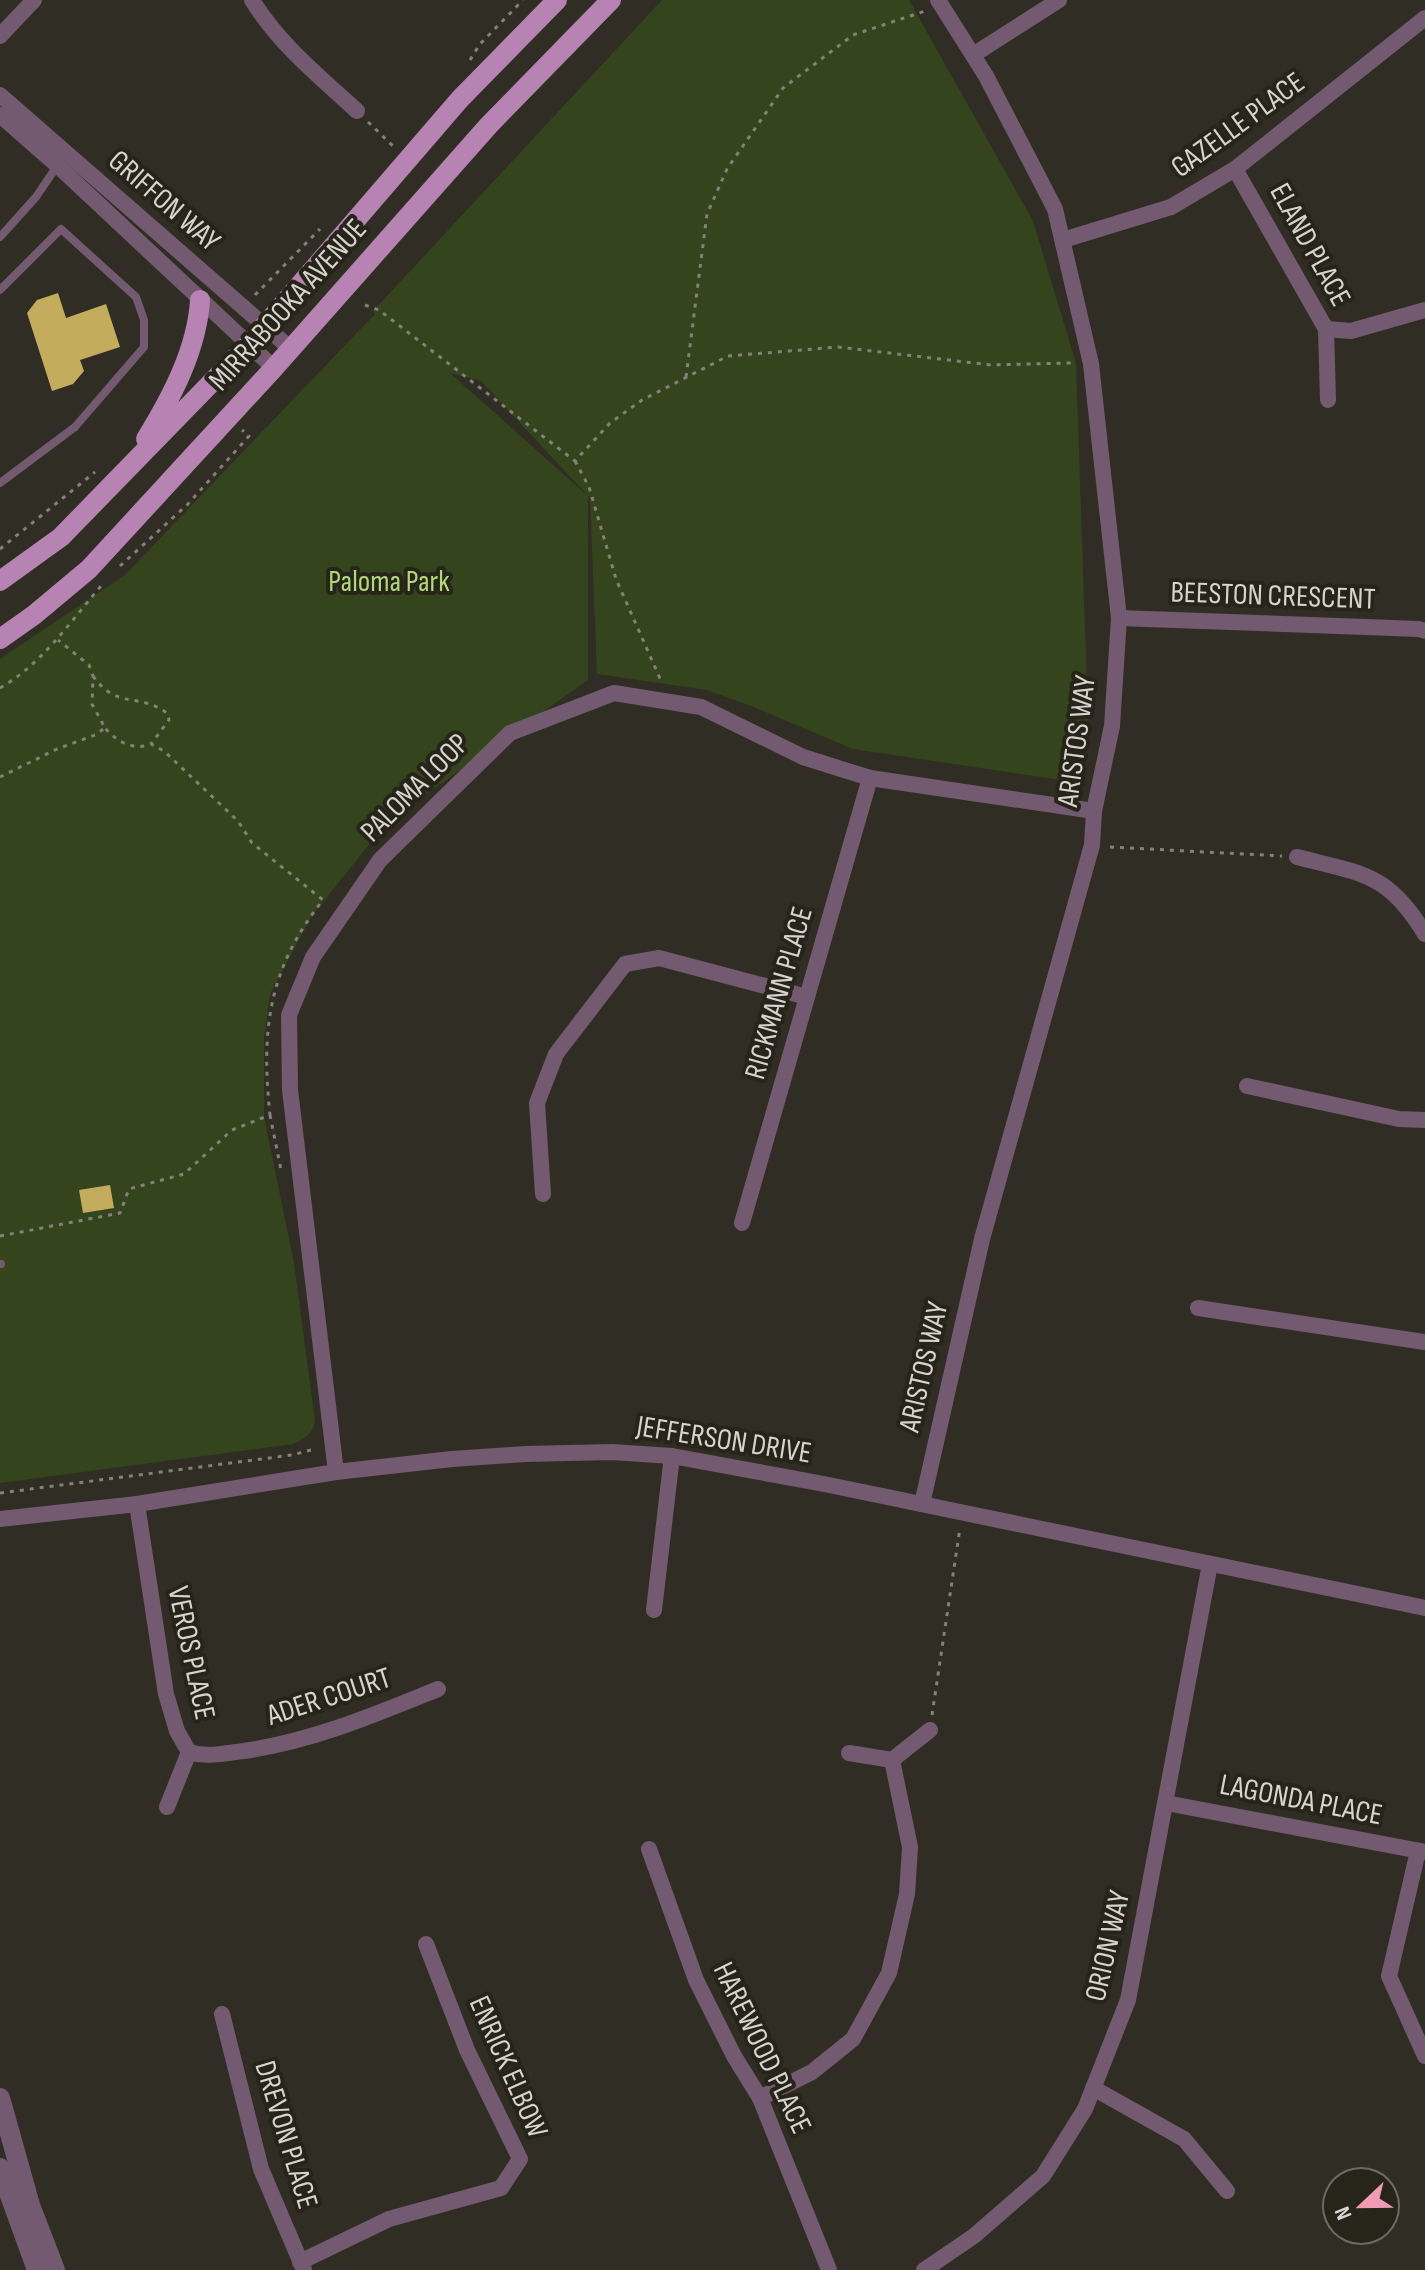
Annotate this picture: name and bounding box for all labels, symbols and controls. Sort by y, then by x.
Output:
street label: GAZELLE PLACE [1164,65,1312,185]
street label: GRIFFON WAY [101,143,227,259]
street label: ELAND PLACE [1262,177,1358,313]
street label: MIRRABOOKA AVENUE [201,212,375,398]
park label: Paloma Park [328,564,450,600]
street label: BEESTON CRESCENT [1170,574,1376,618]
street label: ARISTOS WAY [1050,673,1104,810]
street label: PALOMA LOOP [353,726,477,850]
street label: RICKMANN PLACE [737,903,821,1083]
street label: ARISTOS WAY [891,1298,957,1436]
street label: JEFFERSON DRIVE [633,1408,814,1472]
street label: VEROS PLACE [159,1583,223,1723]
street label: ADER COURT [262,1660,396,1734]
street label: LAGONDA PLACE [1217,1767,1385,1833]
street label: ORION WAY [1078,1887,1138,2005]
street label: HAREWOOD PLACE [705,1956,819,2140]
street label: ENRICK ELBOW [461,1990,555,2144]
street label: DREVON PLACE [246,2057,326,2213]
north arrow [1321,2166,1401,2246]
text: N [1329,2202,1359,2223]

